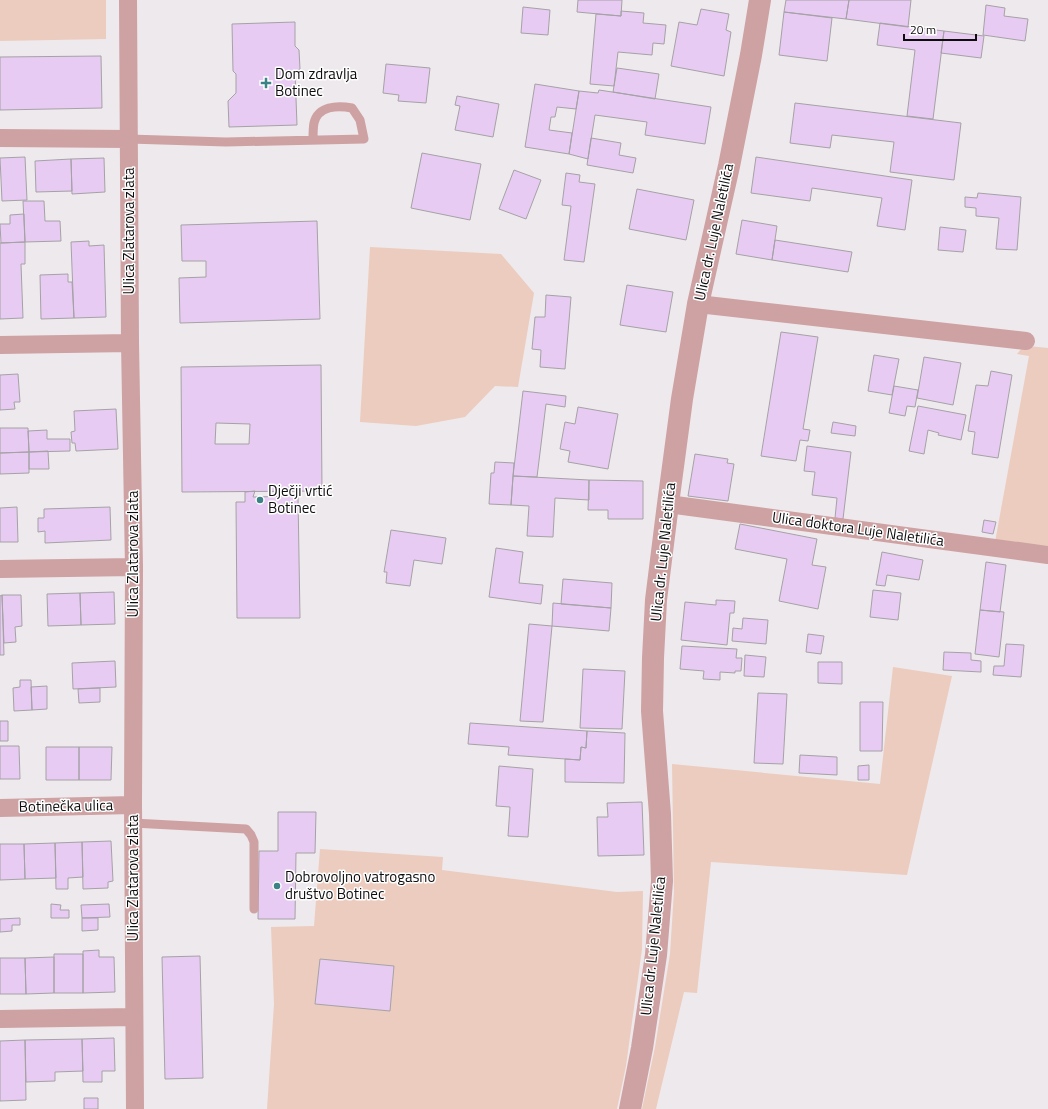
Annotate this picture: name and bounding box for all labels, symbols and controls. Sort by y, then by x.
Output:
scale bar [904,16,976,42]
text: 20 m [910,20,936,39]
place label: Dom zdravlja Botinec [275,62,358,102]
marker: Dom zdravlja Botinec [260,77,272,89]
street label: Ulica dr. Luje Naletilića [688,161,739,303]
street label: Ulica Zlatarova zlata [117,167,140,294]
place label: Dječji vrtić Botinec [268,479,332,519]
street label: Ulica dr. Luje Naletilića [644,481,681,623]
street label: Ulica Zlatarova zlata [121,490,144,617]
marker: Dječji vrtić Botinec [255,495,265,505]
street label: Ulica doktora Luje Naletilića [771,505,946,552]
street label: Botinečka ulica [19,793,114,818]
street label: Ulica Zlatarova zlata [121,814,144,941]
place label: Dobrovoljno vatrogasno društvo Botinec [285,865,435,905]
street label: Ulica dr. Luje Naletilića [634,875,671,1017]
marker: Dobrovoljno vatrogasno društvo Botinec [272,881,282,891]

